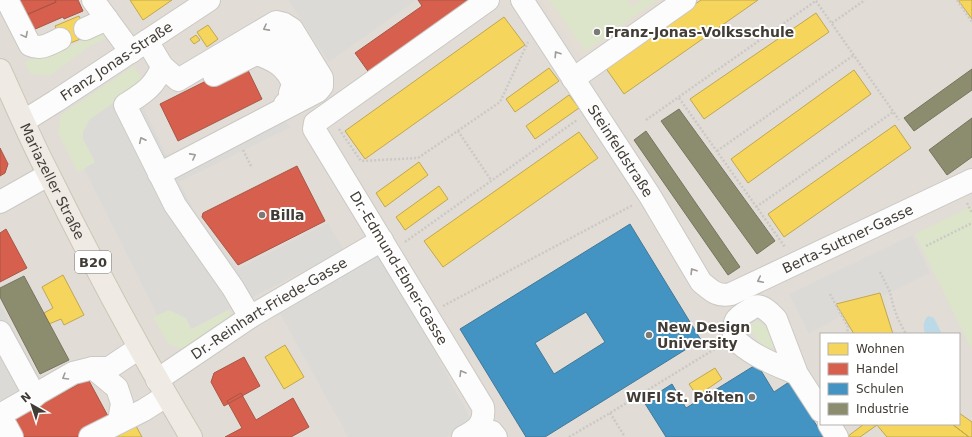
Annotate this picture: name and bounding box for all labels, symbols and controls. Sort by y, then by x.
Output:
street label: Franz Jonas-Straße [57,18,175,104]
one-way arrow [263,23,270,31]
place label: Franz-Jonas-Volksschule [605,24,794,40]
marker: Franz-Jonas-Volksschule [592,27,602,37]
one-way arrow [20,31,27,38]
one-way arrow [554,51,562,58]
street label: Steinfeldstraße [585,102,656,200]
street label: Mariazeller Straße [17,121,88,242]
one-way arrow [139,137,147,144]
one-way arrow [189,154,197,161]
street label: Dr.-Edmund-Ebner-Gasse [347,188,451,348]
street label: Berta-Suttner-Gasse [780,201,915,277]
place label: Billa [270,207,305,223]
marker: Billa [257,210,267,220]
road number: B20 [75,251,111,273]
street label: Dr.-Reinhart-Friede-Gasse [188,254,350,363]
one-way arrow [691,268,698,275]
one-way arrow [757,275,765,283]
place label: New Design University [657,319,750,351]
marker: New Design University [644,330,654,340]
legend [820,333,960,425]
text: Wohnen [856,342,905,356]
text: Handel [856,362,898,376]
one-way arrow [460,370,467,377]
one-way arrow [62,373,69,380]
text: Schulen [856,382,904,396]
north arrow [12,385,52,425]
place label: WIFI St. Pölten [626,389,744,405]
text: N [18,390,34,406]
marker: WIFI St. Pölten [747,392,757,402]
text: Industrie [856,402,909,416]

